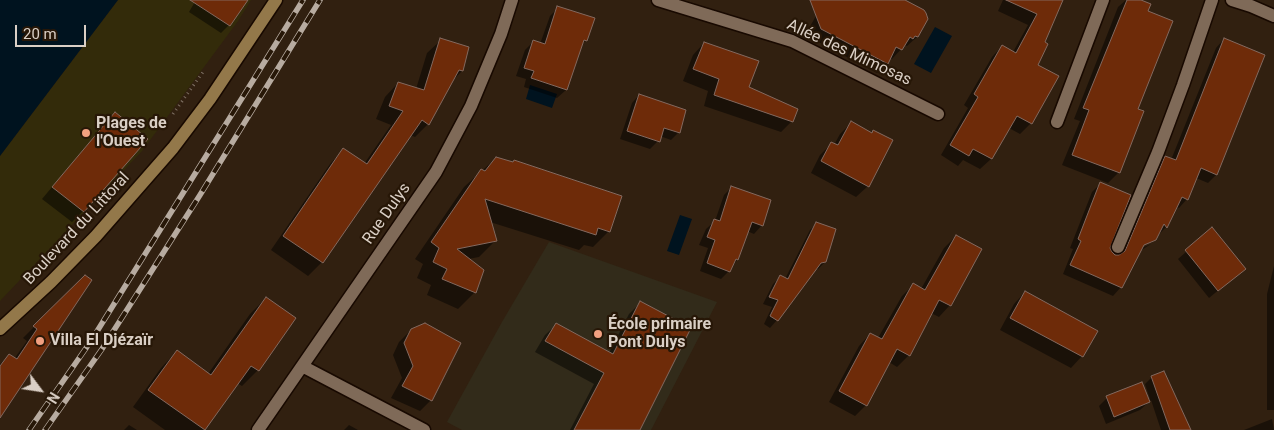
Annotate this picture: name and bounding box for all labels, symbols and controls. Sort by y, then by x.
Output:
scale bar [18,15,89,47]
street label: Allée des Mimosas [784,16,914,90]
text: 20 m [23,25,57,43]
place label: Plages de l'Ouest [96,114,167,152]
marker: Plages de l'Ouest [80,127,92,139]
street label: Boulevard du Littoral [20,169,134,289]
street label: Rue Dulys [359,180,415,248]
place label: École primaire Pont Dulys [608,315,711,353]
marker: École primaire Pont Dulys [592,328,604,340]
place label: Villa El Djézaïr [50,331,153,351]
marker: Villa El Djézaïr [34,335,46,347]
north arrow [15,365,65,415]
text: N [43,389,62,406]

